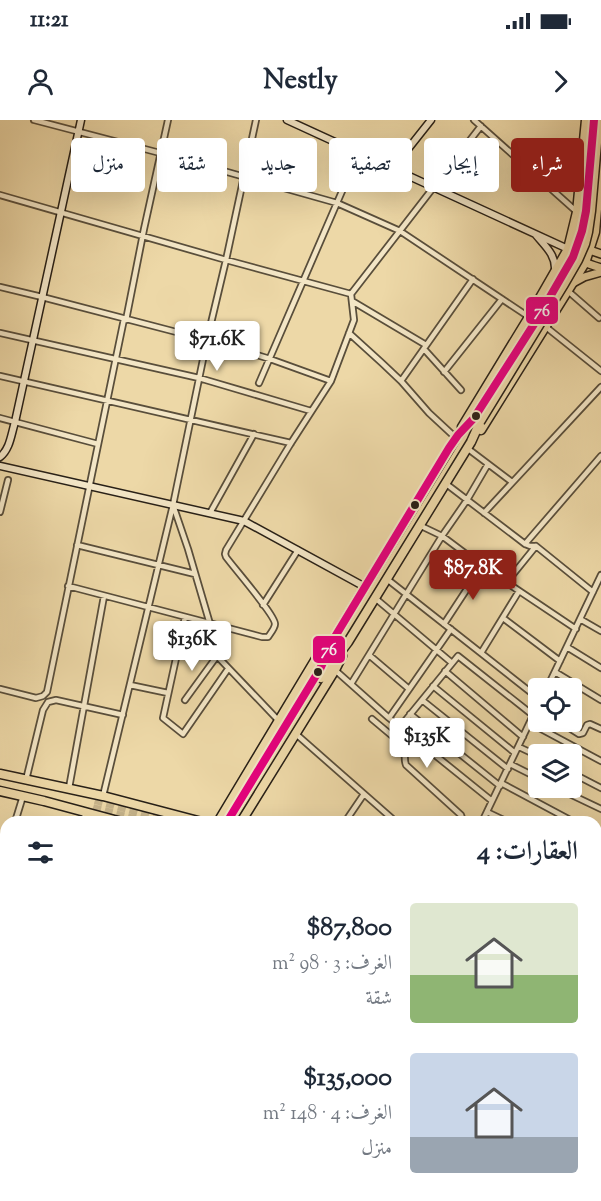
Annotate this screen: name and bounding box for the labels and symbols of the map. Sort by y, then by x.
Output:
line badge: 76 [525,296,559,325]
text: 76 [534,301,550,324]
pin: $71.6K [168,321,266,372]
unlabelled marker [470,410,482,422]
unlabelled marker [409,499,421,511]
pin: $87.8K [424,550,522,601]
pin: $136K [150,621,234,672]
line badge: 76 [312,635,346,664]
text: 76 [321,640,337,663]
unlabelled marker [312,666,324,678]
pin: $135K [385,718,469,769]

